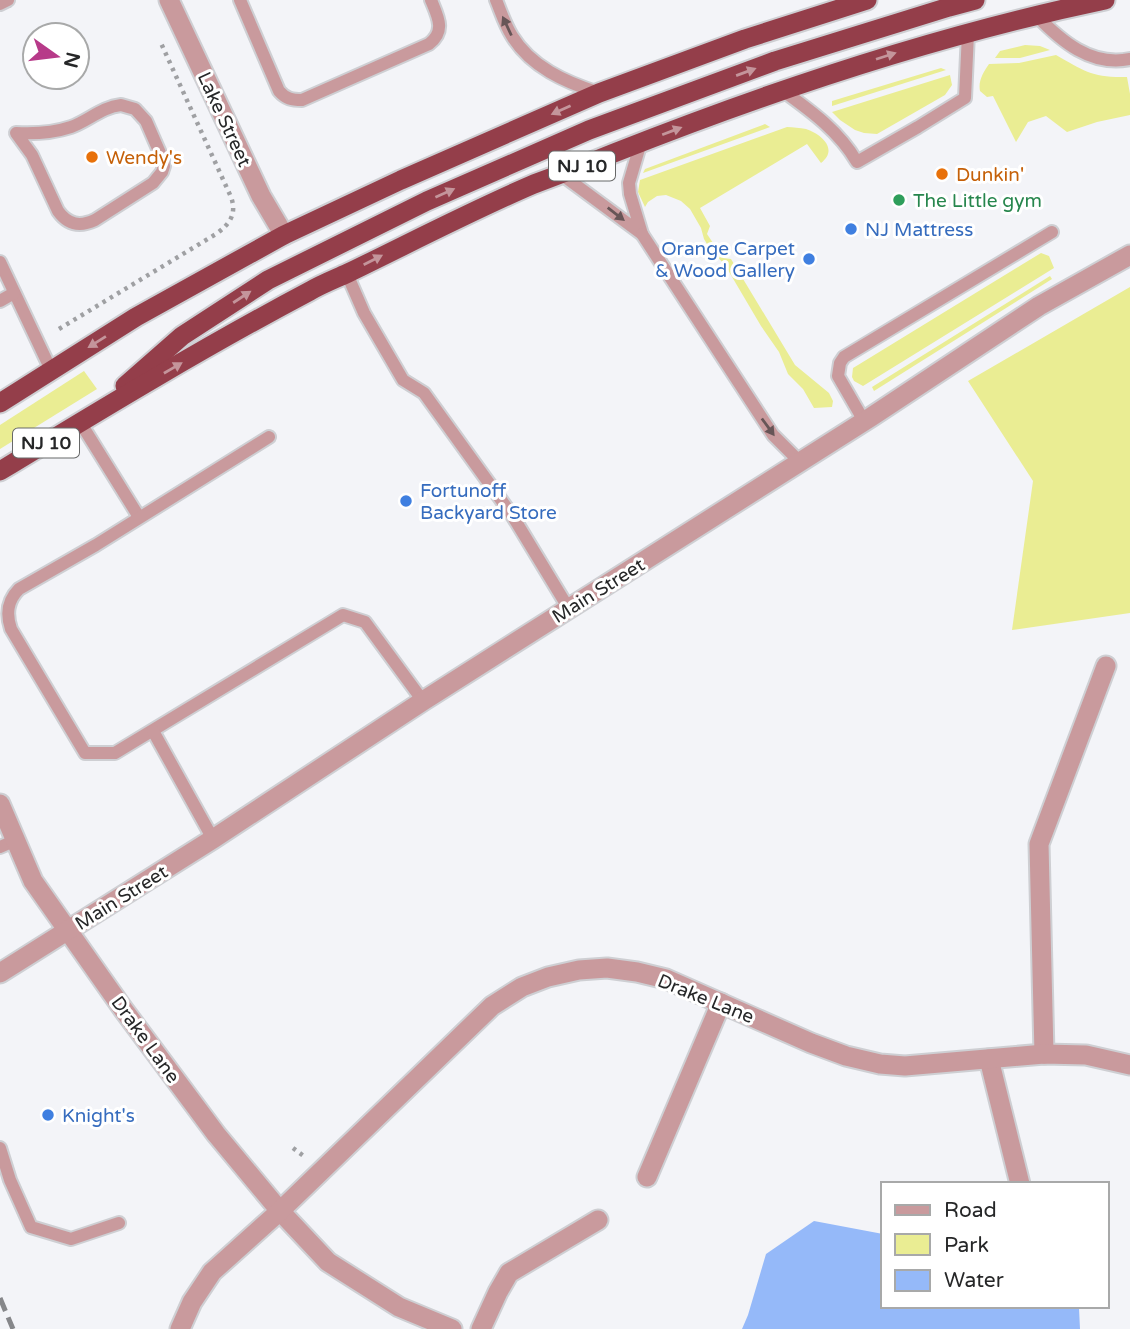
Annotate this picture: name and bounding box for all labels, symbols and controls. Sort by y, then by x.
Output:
one-way arrow [502,16,513,36]
north arrow [21,21,91,91]
text: N [59,50,84,70]
one-way arrow [876,51,897,61]
one-way arrow [736,66,757,77]
street label: Lake Street [193,69,256,170]
one-way arrow [550,105,571,116]
one-way arrow [661,125,682,136]
place label: Wendy's [106,147,182,169]
marker: Wendy's [84,149,100,165]
road number: NJ 10 [549,152,615,181]
place label: Dunkin' [956,164,1024,186]
marker: Dunkin' [934,166,950,182]
one-way arrow [434,187,455,198]
place label: The Little gym [913,190,1042,212]
marker: The Little gym [891,192,907,208]
one-way arrow [607,207,625,221]
place label: NJ Mattress [865,219,973,241]
marker: NJ Mattress [843,221,859,237]
place label: Orange Carpet & Wood Gallery [655,238,795,282]
marker: Orange Carpet & Wood Gallery [801,251,817,267]
one-way arrow [363,255,383,266]
one-way arrow [233,290,252,303]
one-way arrow [87,336,106,349]
one-way arrow [163,362,183,374]
one-way arrow [761,418,775,436]
road number: NJ 10 [13,428,79,458]
place label: Fortunoff Backyard Store [420,480,557,524]
marker: Fortunoff Backyard Store [398,493,414,509]
street label: Main Street [548,554,649,628]
street label: Main Street [71,861,172,935]
street label: Drake Lane [654,970,757,1028]
street label: Drake Lane [106,992,184,1087]
place label: Knight's [62,1105,135,1127]
marker: Knight's [40,1107,56,1123]
legend [881,1182,1109,1308]
text: Road [944,1198,997,1223]
text: Park [944,1233,989,1258]
text: Water [944,1268,1004,1293]

